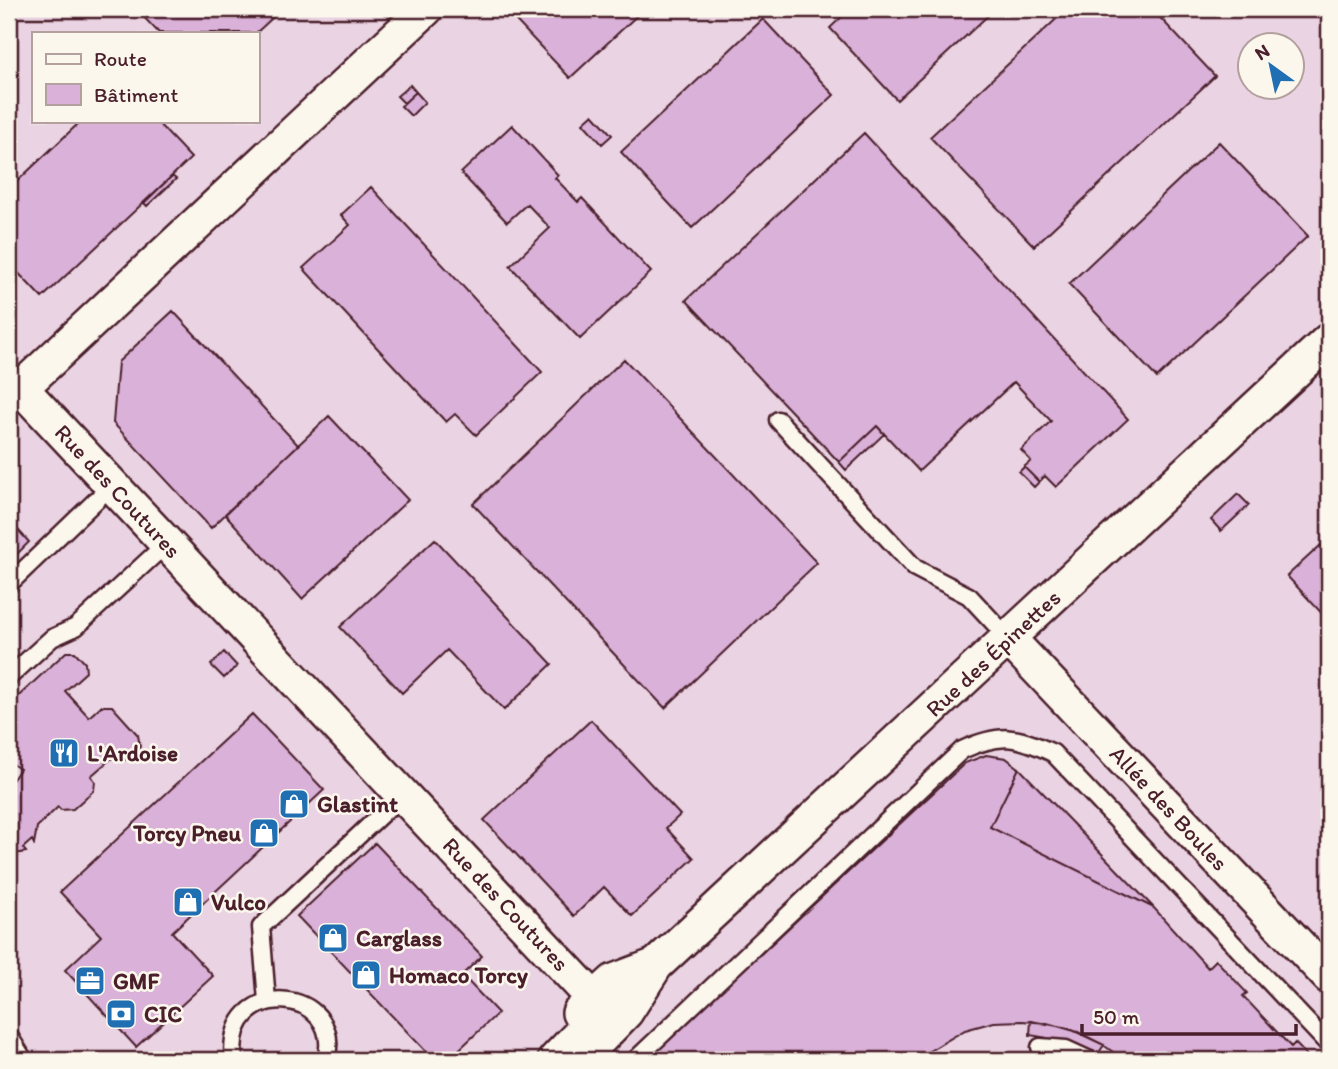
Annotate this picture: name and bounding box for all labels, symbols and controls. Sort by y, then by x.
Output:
legend [32,32,259,122]
north arrow [1236,32,1306,102]
text: N [1250,39,1274,65]
text: Route [94,46,147,71]
text: Bâtiment [94,82,178,107]
street label: Rue des Coutures [49,418,187,564]
street label: Rue des Épinettes [920,583,1066,723]
restaurant icon: L'Ardoise [47,736,81,770]
place label: L'Ardoise [87,739,178,767]
street label: Allée des Boules [1104,740,1234,876]
shop icon: Glastint [277,787,311,821]
place label: Glastint [317,790,398,818]
shop icon: Torcy Pneu [247,816,281,850]
place label: Torcy Pneu [132,819,241,847]
street label: Rue des Coutures [437,831,575,977]
shop icon: Vulco [171,885,205,919]
place label: Vulco [211,888,266,916]
shop icon: Carglass [316,921,350,955]
place label: Carglass [356,924,442,952]
shop icon: Homaco Torcy [349,958,383,992]
place label: Homaco Torcy [389,961,528,989]
office icon: GMF [73,964,107,998]
place label: GMF [113,967,159,995]
scale bar [1082,992,1296,1036]
bank icon: CIC [104,997,138,1031]
place label: CIC [144,1000,182,1028]
text: 50 m [1093,1004,1140,1029]

